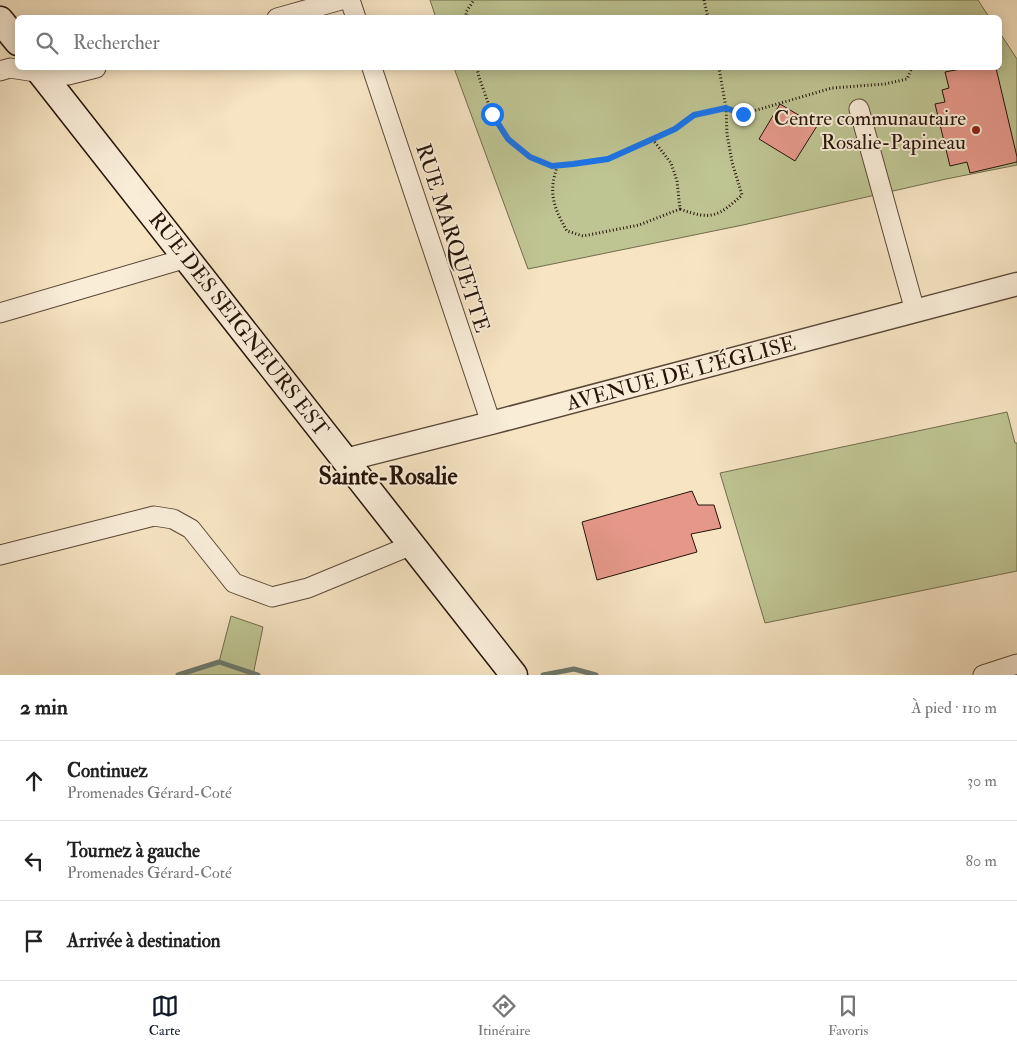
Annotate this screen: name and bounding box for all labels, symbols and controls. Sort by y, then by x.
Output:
search box [15,15,1002,70]
icon: search [33,29,61,57]
text: Rechercher [73,31,160,55]
route start [481,103,504,126]
route end [732,103,755,126]
place label: Centre communautaire Rosalie-Papineau [774,105,966,156]
marker: Centre communautaire Rosalie-Papineau [970,124,982,136]
street label: RUE MARQUETTE [409,140,496,336]
street label: RUE DES SEIGNEURS EST [143,207,335,442]
street label: AVENUE DE L'ÉGLISE [563,330,799,417]
district label: Sainte-Rosalie [319,461,457,492]
text: 2 min [20,694,68,721]
text: À pied · 110 m [912,698,997,718]
text: Continuez [67,759,148,783]
icon: ahead [20,767,48,795]
text: 30 m [967,771,997,791]
text: Promenades Gérard-Coté [67,783,232,803]
text: Tournez à gauche [67,839,200,863]
icon: left [20,847,48,875]
text: 80 m [966,851,997,871]
text: Promenades Gérard-Coté [67,863,232,883]
icon: arrive [20,927,48,955]
text: Arrivée à destination [67,929,221,953]
tab: Carte [149,992,180,1039]
tab: Itinéraire [478,992,530,1039]
tab: Favoris [828,992,868,1039]

